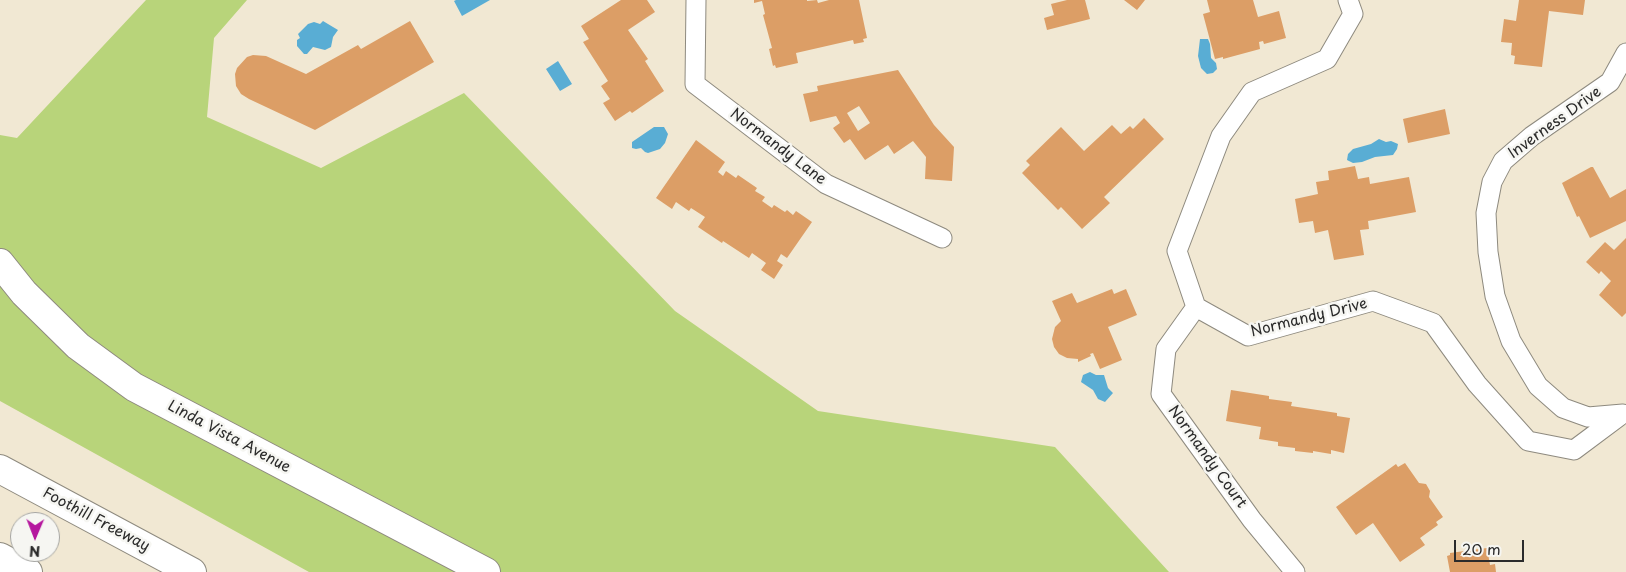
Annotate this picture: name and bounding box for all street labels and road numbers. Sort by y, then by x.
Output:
street label: Inverness Drive [1505,83,1605,163]
street label: Normandy Lane [726,105,830,189]
street label: Normandy Drive [1249,295,1369,341]
street label: Linda Vista Avenue [165,397,293,477]
street label: Normandy Court [1164,402,1250,512]
street label: Foothill Freeway [39,484,153,556]

